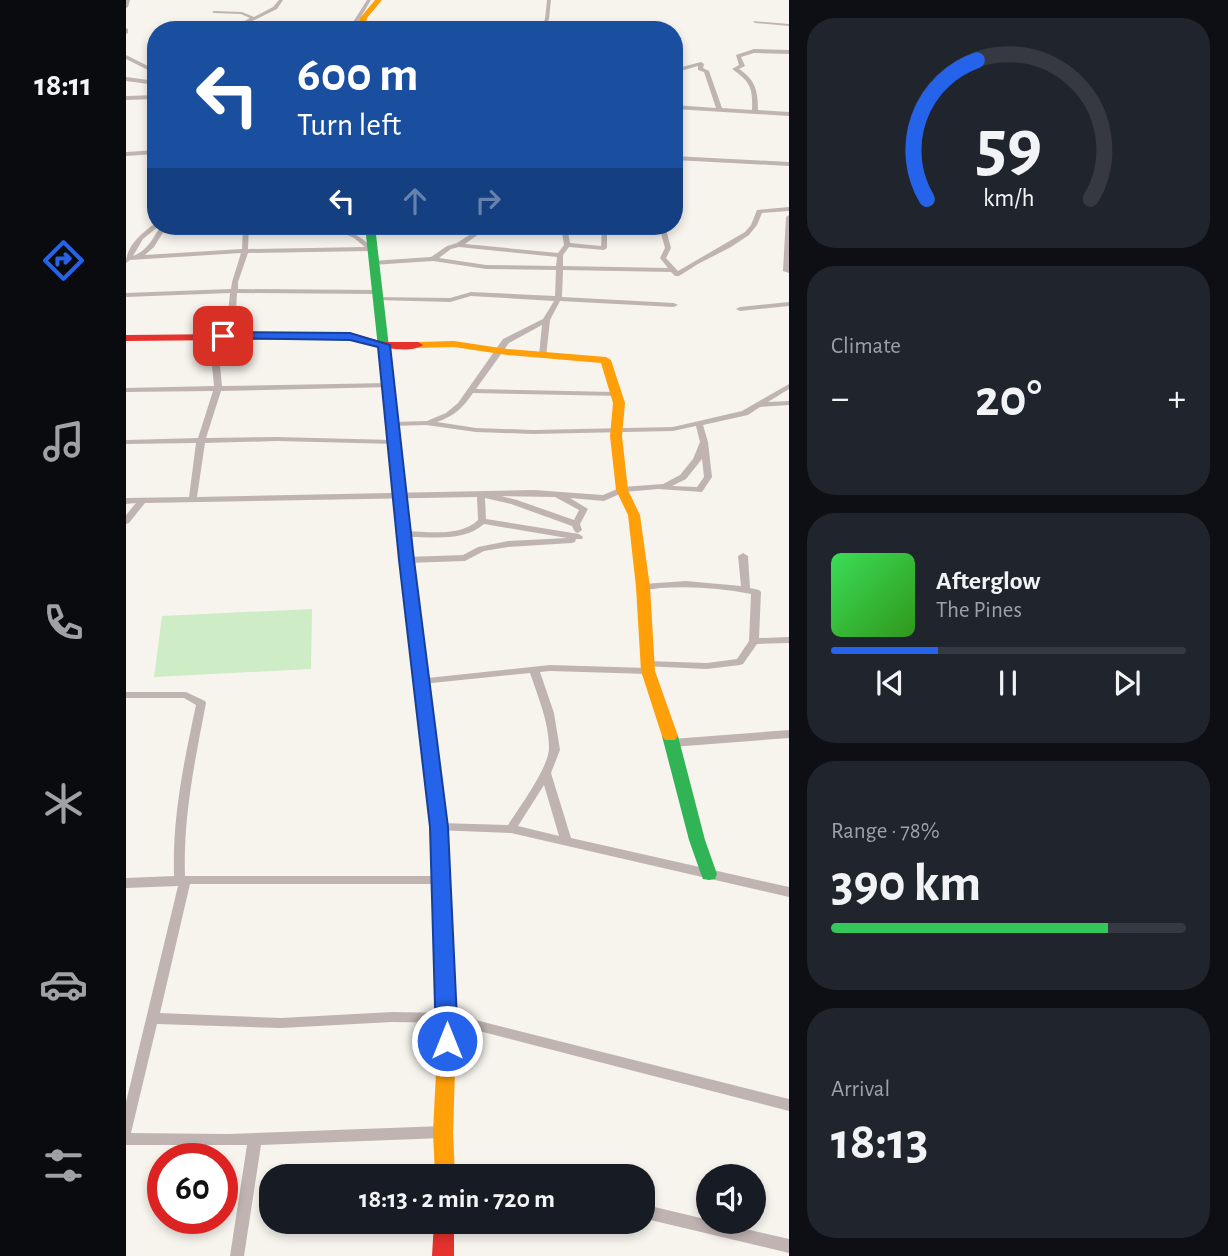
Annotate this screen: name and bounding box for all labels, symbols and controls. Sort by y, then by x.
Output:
icon: left [182,49,273,140]
text: 600 m [297,51,419,100]
text: 18:11 [34,69,92,101]
text: Turn left [297,109,401,141]
text: 59 [975,111,1042,184]
icon: left [323,182,361,220]
icon: ahead [396,182,434,220]
icon: right [469,182,507,220]
text: km/h [983,186,1034,211]
icon: directions [39,236,88,285]
pin [193,306,253,366]
icon: arrive [204,317,242,355]
text: Climate [831,335,901,358]
text: 20° [975,373,1042,425]
text: − [831,380,849,418]
text: + [1168,380,1186,418]
icon: music [39,417,88,466]
text: Afterglow [936,568,1040,594]
icon: phone [39,598,88,647]
text: The Pines [936,599,1022,622]
icon: previous [871,664,909,702]
icon: pause [989,664,1027,702]
icon: next [1108,664,1146,702]
icon: climate [39,779,88,828]
text: Range · 78% [831,820,940,843]
text: 390 km [831,858,981,910]
icon: car [39,960,88,1009]
position arrow [410,1004,484,1078]
text: Arrival [831,1078,890,1101]
text: 18:13 [831,1116,928,1168]
icon: filters [39,1141,88,1190]
speed limit sign: 60 [147,1143,238,1234]
map controls [696,1164,766,1234]
button: sound [696,1164,766,1234]
text: 18:13 · 2 min · 720 m [359,1186,555,1212]

